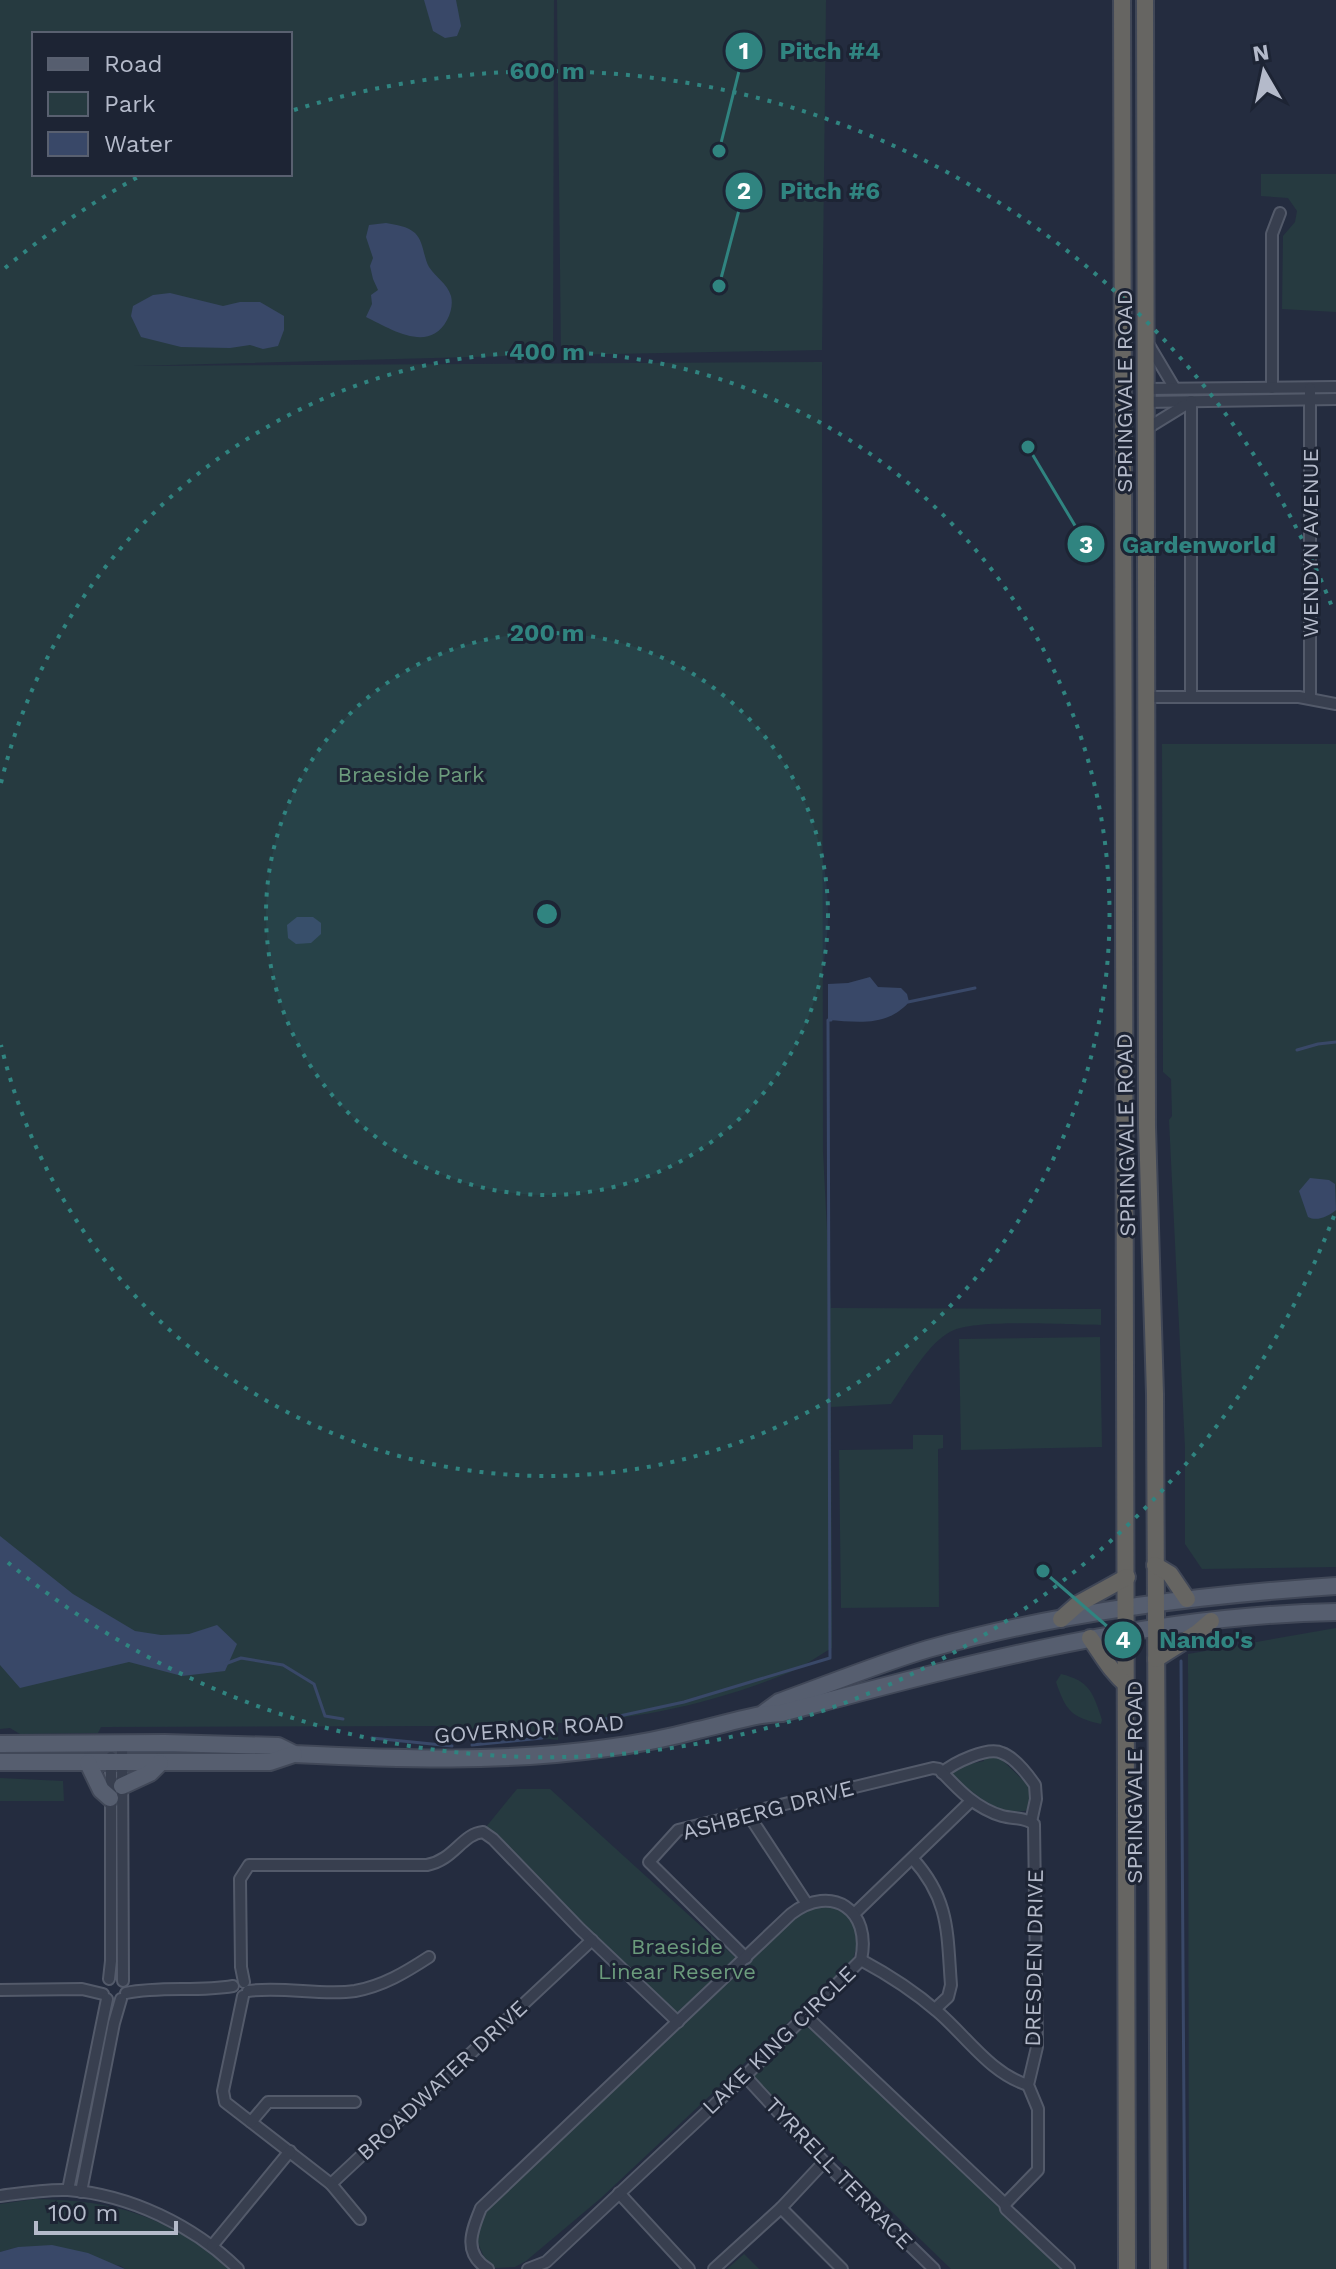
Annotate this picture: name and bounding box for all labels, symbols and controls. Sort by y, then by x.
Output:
callout: Pitch #4 [724,27,896,75]
legend [32,32,292,176]
north arrow [1224,32,1304,112]
text: 1 [739,37,749,65]
text: Pitch #4 [780,37,880,65]
text: N [1251,39,1271,66]
text: Road [104,50,163,78]
text: 600 m [509,57,585,85]
text: Park [104,90,156,118]
text: Water [104,130,173,158]
callout: Pitch #6 [724,167,896,215]
text: 2 [737,177,751,205]
text: Pitch #6 [780,177,880,205]
street label: SPRINGVALE ROAD [1112,289,1137,493]
text: 400 m [509,338,585,366]
street label: WENDYN AVENUE [1298,449,1323,637]
callout: Gardenworld [1066,520,1292,568]
text: 3 [1079,531,1093,559]
text: Gardenworld [1122,531,1276,559]
text: 200 m [510,619,584,647]
park label: Braeside Park [338,762,484,787]
centre of rings [533,900,561,928]
street label: SPRINGVALE ROAD [1112,1033,1140,1237]
callout: Nando's [1103,1616,1269,1664]
text: 4 [1115,1626,1131,1654]
text: Nando's [1159,1626,1253,1654]
street label: SPRINGVALE ROAD [1122,1680,1147,1884]
street label: GOVERNOR ROAD [433,1710,625,1748]
street label: ASHBERG DRIVE [680,1775,856,1845]
street label: DRESDEN DRIVE [1020,1869,1048,2047]
park label: Braeside Linear Reserve [598,1934,756,1984]
street label: LAKE KING CIRCLE [697,1961,861,2119]
street label: BROADWATER DRIVE [352,1995,532,2165]
street label: TYRRELL TERRACE [760,2092,918,2254]
scale bar [36,2185,176,2235]
text: 100 m [48,2199,118,2227]

